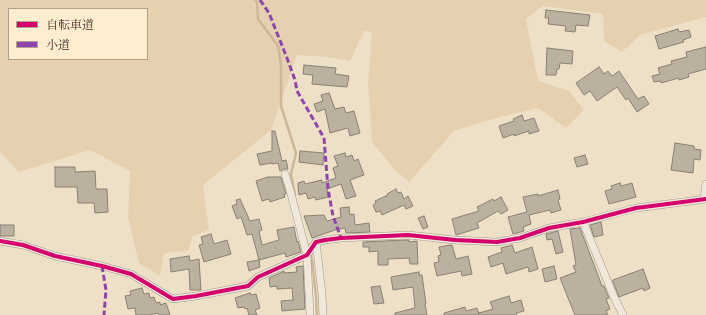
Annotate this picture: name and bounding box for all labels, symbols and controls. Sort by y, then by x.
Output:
legend [8,8,148,60]
text: 自転車道 [46,17,94,33]
text: 小道 [46,37,70,53]

